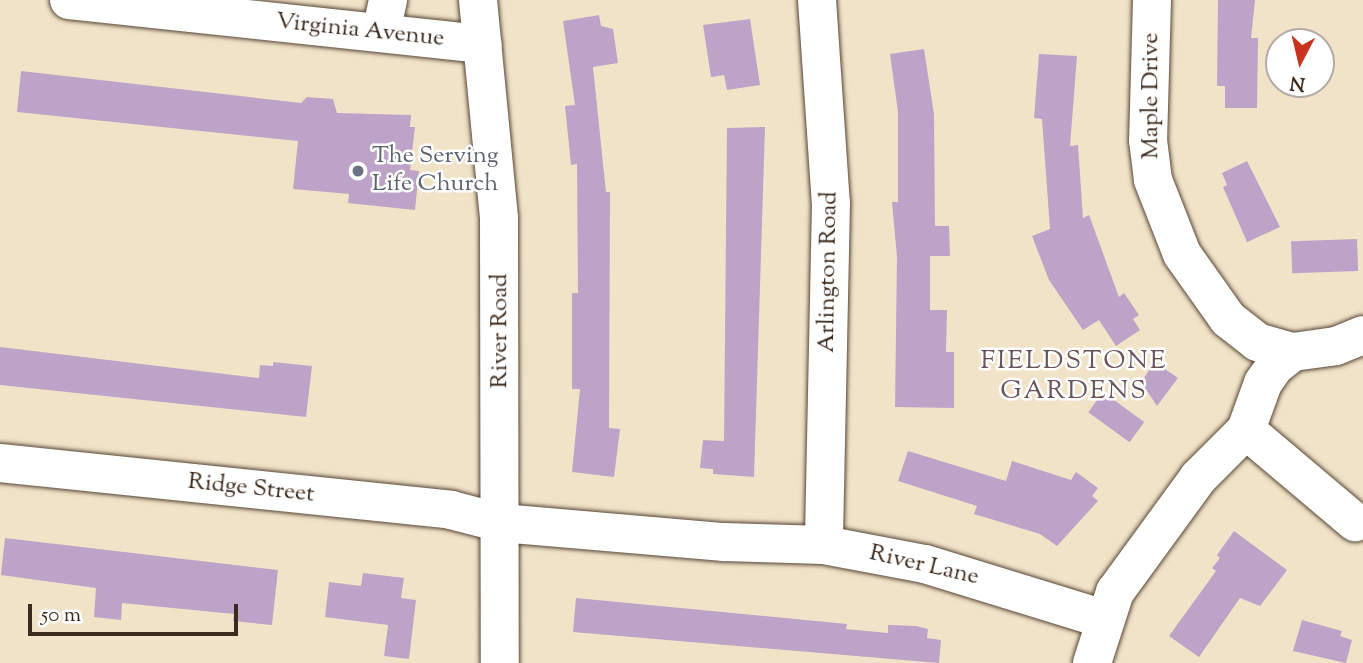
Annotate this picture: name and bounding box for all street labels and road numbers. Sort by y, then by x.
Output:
street label: Virginia Avenue [274,8,446,54]
street label: Maple Drive [1138,33,1166,159]
street label: Arlington Road [813,191,845,353]
street label: River Road [487,273,515,389]
street label: Ridge Street [186,468,316,510]
street label: River Lane [866,539,982,593]

